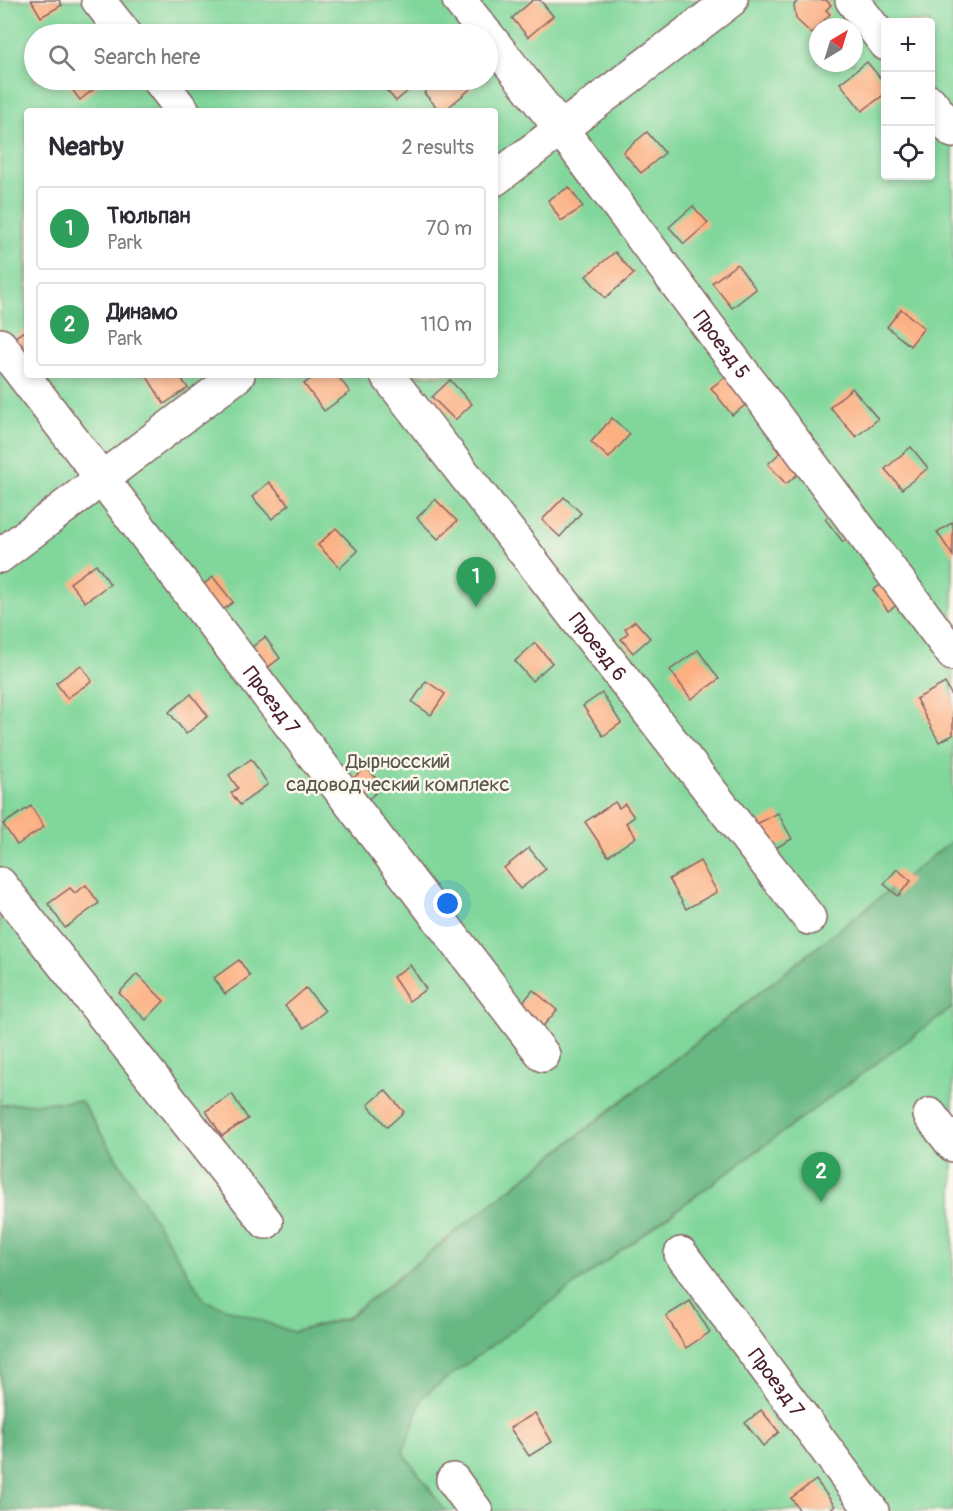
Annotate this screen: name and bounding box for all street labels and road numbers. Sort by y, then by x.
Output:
street label: Проезд 5 [688,306,755,384]
street label: Проезд 6 [563,608,632,686]
street label: Проезд 7 [237,662,305,740]
street label: Проезд 7 [743,1344,810,1422]

